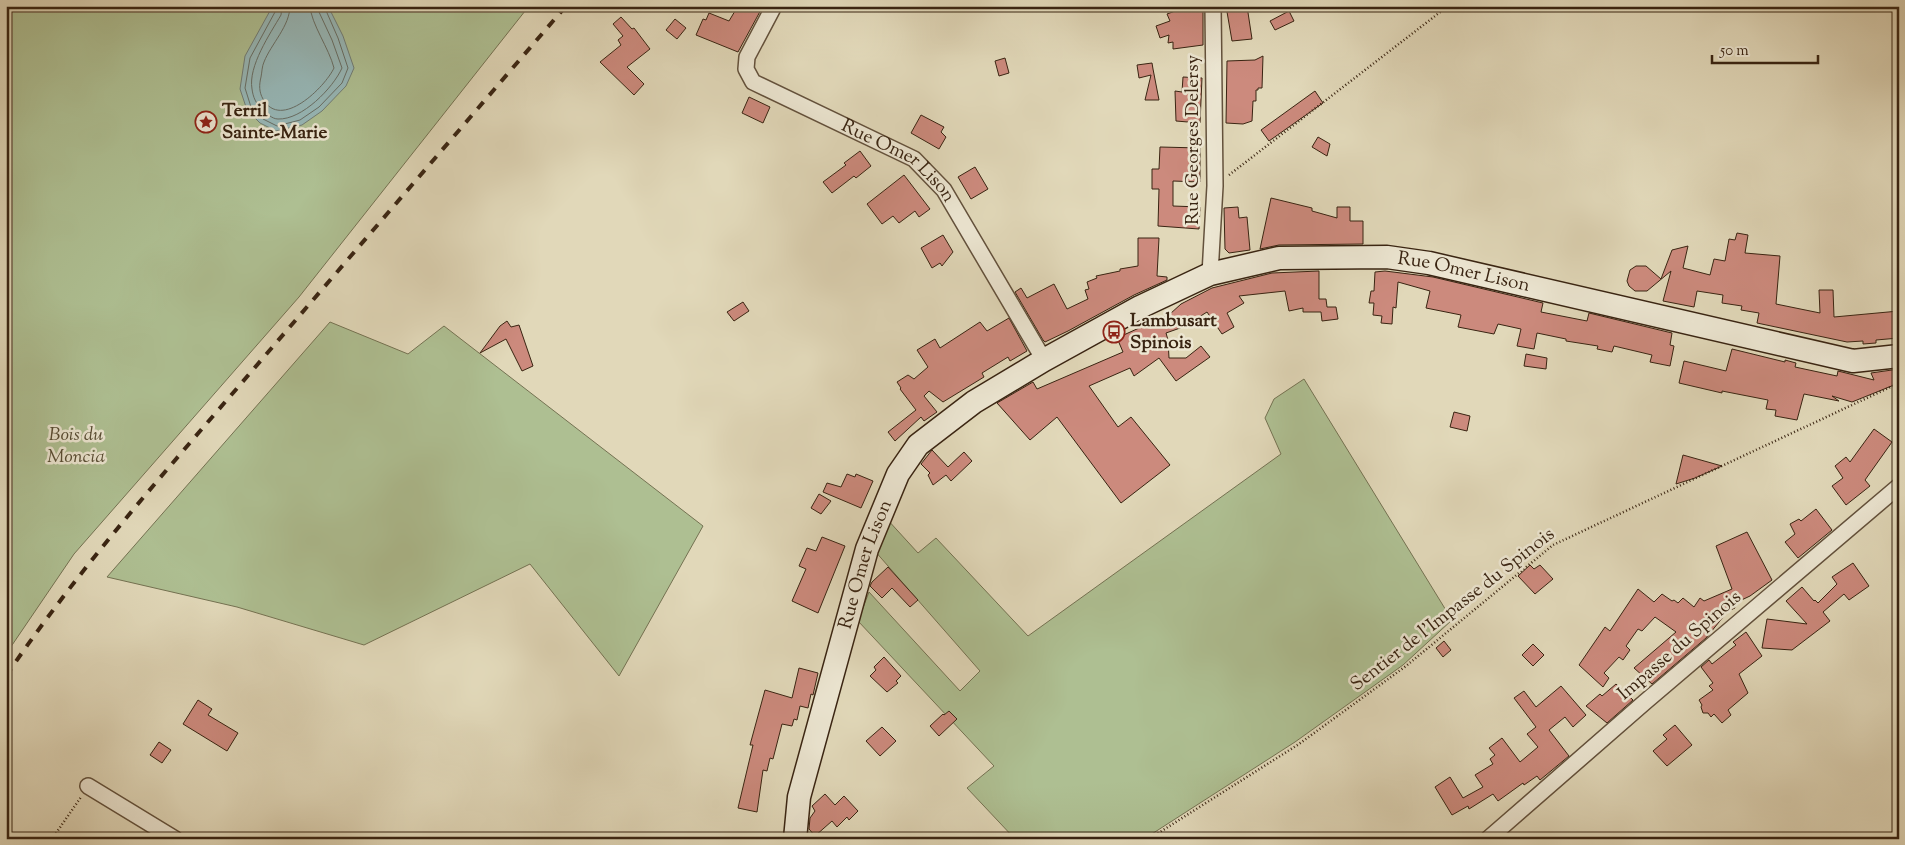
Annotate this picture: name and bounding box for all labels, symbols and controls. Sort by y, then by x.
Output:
scale bar [1712,32,1819,64]
text: 50 m [1719,41,1749,62]
street label: Rue Georges Delersy [1180,54,1207,225]
place label: Terril Sainte-Marie [222,98,327,147]
place icon: Terril Sainte-Marie [194,110,218,134]
street label: Rue Omer Lison [837,113,962,207]
street label: Rue Omer Lison [1396,245,1533,299]
place label: Lambusart Spinois [1130,308,1217,357]
bus stop icon: Lambusart Spinois [1102,320,1126,344]
park label: Bois du Moncia [47,422,105,471]
street label: Rue Omer Lison [832,496,899,632]
street label: Sentier de l'Impasse du Spinois [1345,522,1561,698]
street label: Impasse du Spinois [1612,585,1748,707]

